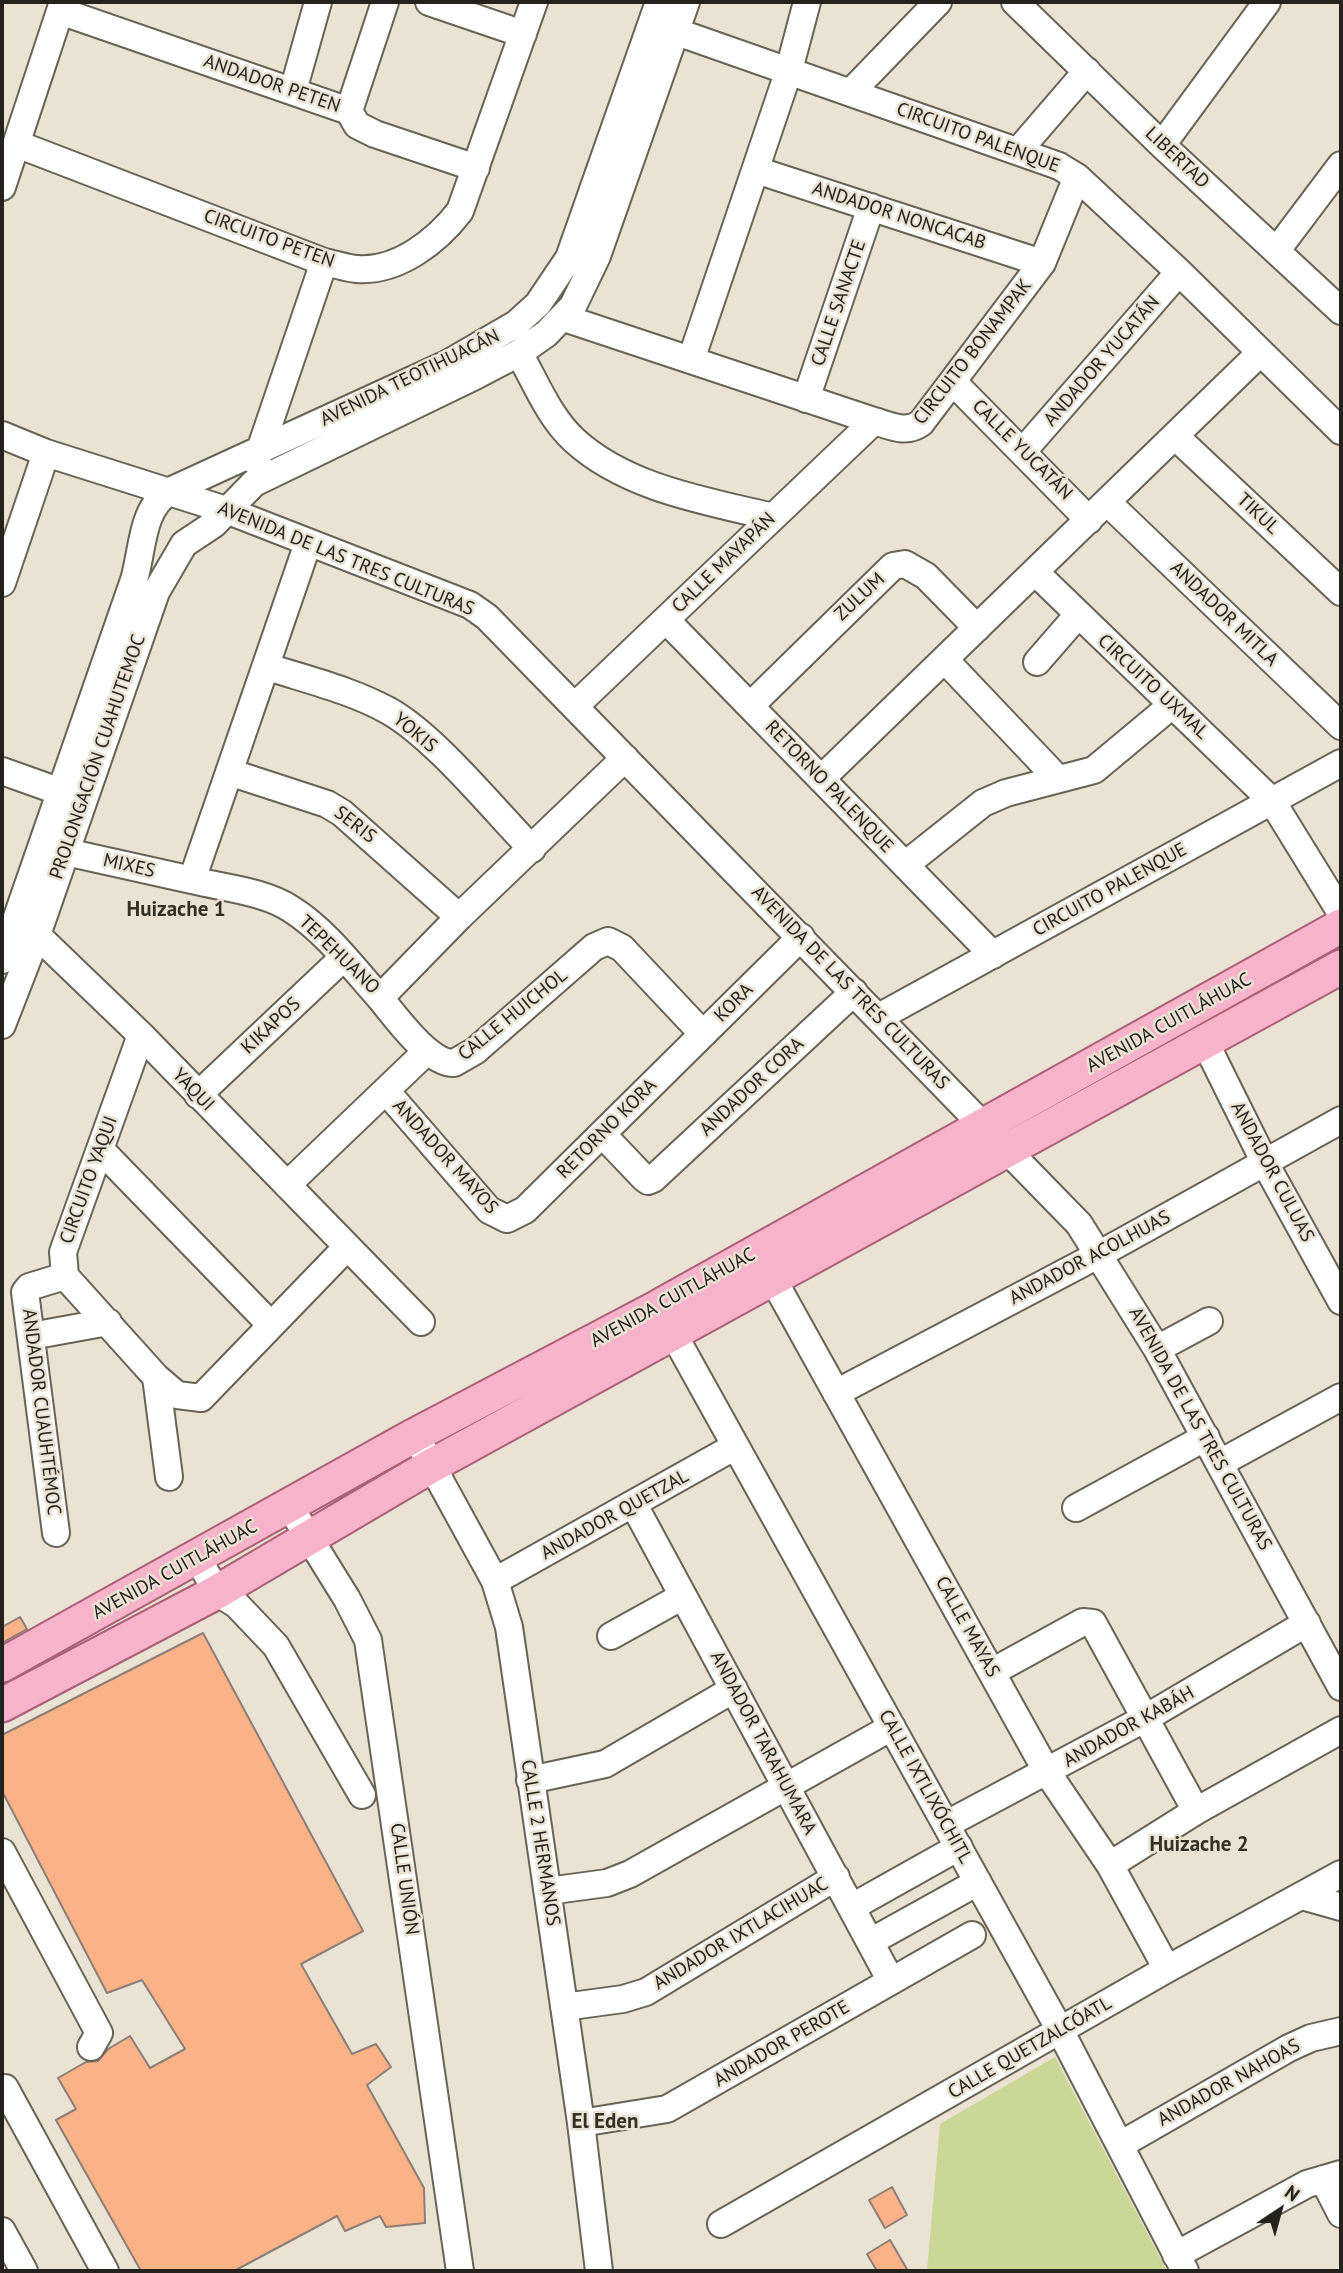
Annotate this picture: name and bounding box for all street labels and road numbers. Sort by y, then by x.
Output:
street label: ANDADOR PETEN [201,50,343,118]
street label: CIRCUITO PALENQUE [893,98,1063,178]
street label: LIBERTAD [1140,123,1214,193]
street label: ANDADOR NONCACAB [809,177,989,255]
street label: CIRCUITO PETEN [200,205,338,273]
street label: CALLE SANACTE [807,237,871,369]
street label: CIRCUITO BONAMPAK [909,275,1037,429]
street label: ANDADOR YUCATÁN [1039,291,1165,431]
street label: AVENIDA TEOTIHUACÁN [317,325,503,431]
street label: CALLE YUCATÁN [967,395,1077,505]
street label: TIKUL [1232,489,1284,539]
street label: AVENIDA DE LAS TRES CULTURAS [214,497,478,621]
street label: CALLE MAYAPÁN [668,508,780,618]
street label: ANDADOR MITLA [1165,557,1283,671]
street label: ZULUM [830,568,890,626]
street label: CIRCUITO UXMAL [1093,630,1213,744]
street label: PROLONGACIÓN CUAHUTEMOC [45,632,151,882]
street label: YOKIS [389,708,441,758]
street label: RETORNO PALENQUE [760,716,898,858]
street label: SERIS [329,801,381,849]
street label: CIRCUITO PALENQUE [1029,838,1191,942]
street label: MIXES [101,849,157,883]
street label: AVENIDA DE LAS TRES CULTURAS [746,881,954,1095]
street label: TEPEHUANO [294,911,384,999]
street label: CALLE HUICHOL [454,964,572,1066]
street label: AVENIDA CUITLÁHUAC [1083,968,1255,1078]
street label: KORA [710,979,758,1027]
street label: KIKAPOS [237,993,305,1059]
street label: ANDADOR CORA [695,1033,809,1141]
street label: YAQUI [167,1064,219,1116]
street label: RETORNO KORA [552,1074,662,1184]
street label: ANDADOR MAYOS [388,1095,502,1219]
street label: ANDADOR CULUAS [1225,1098,1319,1246]
street label: CIRCUITO YAQUI [55,1113,123,1247]
street label: ANDADOR ACOLHUAS [1006,1206,1174,1310]
street label: AVENIDA CUITLÁHUAC [587,1243,759,1353]
street label: AVENIDA DE LAS TRES CULTURAS [1123,1303,1277,1555]
street label: ANDADOR CUAUHTÉMOC [17,1307,65,1517]
street label: ANDADOR QUETZAL [537,1465,693,1565]
street label: AVENIDA CUITLÁHUAC [89,1515,261,1625]
street label: CALLE MAYAS [930,1573,1004,1681]
street label: ANDADOR TARAHUMARA [705,1647,821,1839]
street label: ANDADOR KABÁH [1060,1682,1198,1772]
street label: CALLE IXTLIXÓCHITL [873,1706,977,1868]
street label: CALLE 2 HERMANOS [516,1758,564,1928]
street label: CALLE UNIÓN [385,1822,423,1936]
street label: ANDADOR IXTLACIHUAC [650,1873,832,1995]
street label: CALLE QUETZALCÓATL [944,1992,1116,2104]
street label: ANDADOR PEROTE [710,1996,854,2092]
street label: ANDADOR NAHOAS [1154,2034,1304,2132]

